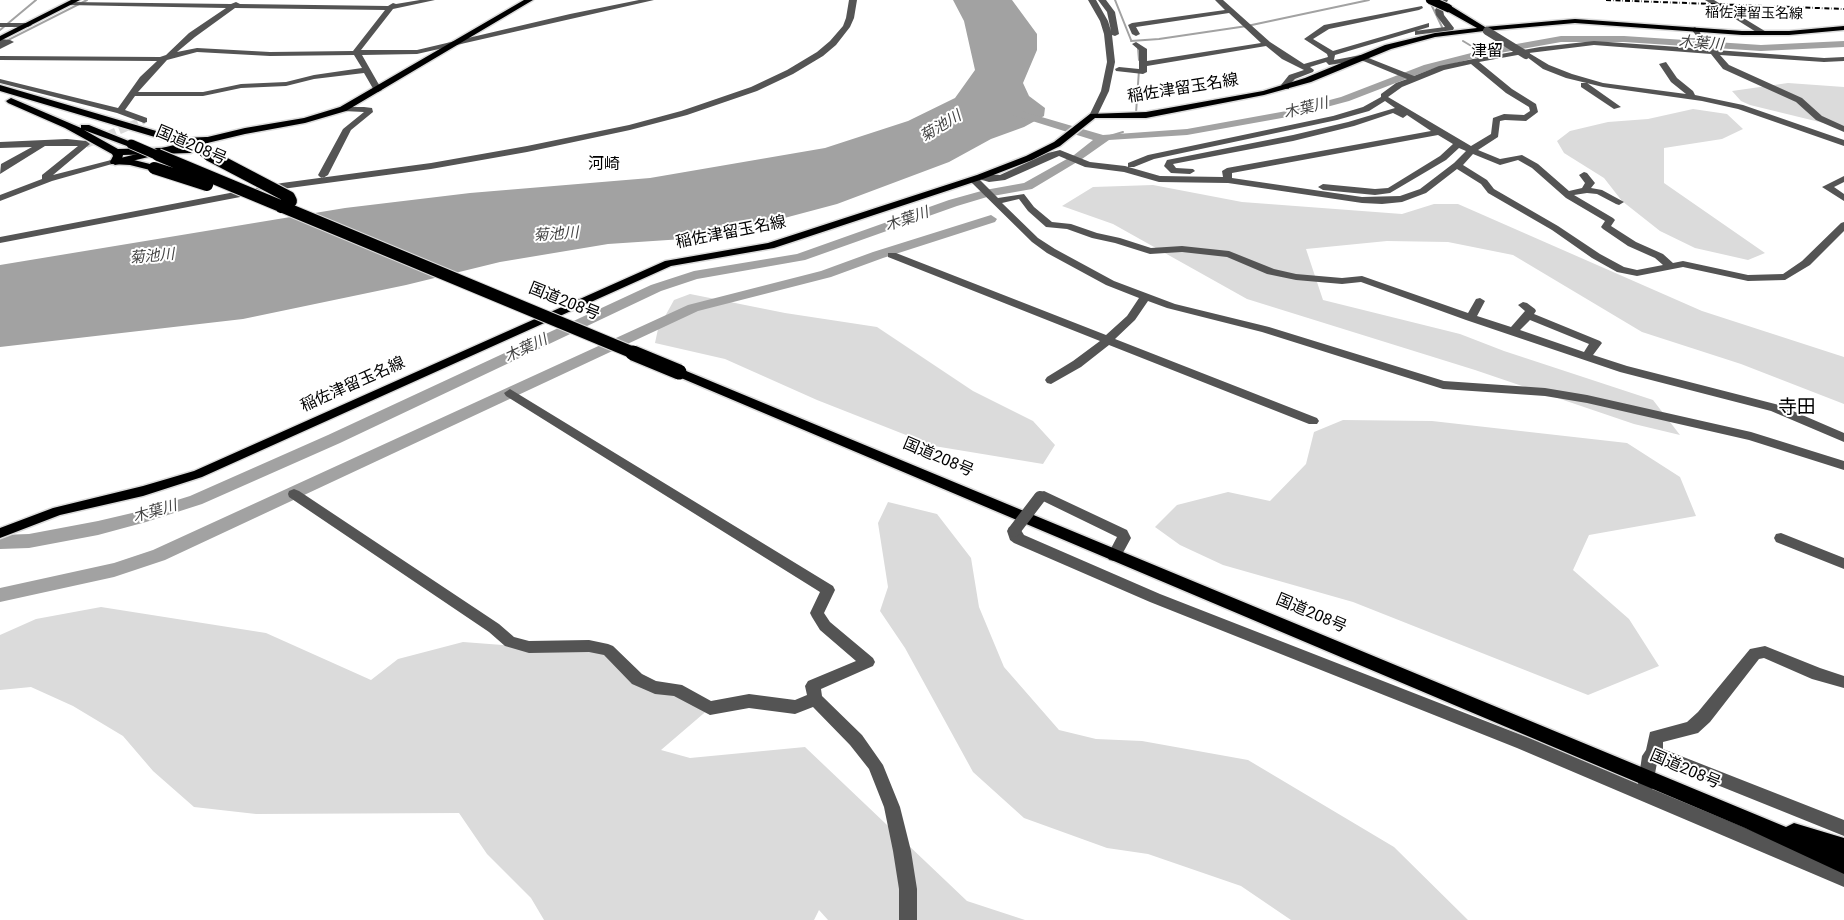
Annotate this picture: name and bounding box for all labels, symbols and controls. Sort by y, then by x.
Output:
street label: 稲佐津留玉名線 [1705,5,1803,23]
water label: 木葉川 [1678,33,1724,55]
district label: 津留 [1471,42,1503,62]
street label: 稲佐津留玉名線 [1126,71,1240,107]
water label: 木葉川 [1282,95,1330,123]
water label: 菊池川 [917,108,965,146]
street label: 国道208号 [153,123,229,169]
district label: 河崎 [588,155,620,175]
water label: 木葉川 [883,204,931,236]
street label: 稲佐津留玉名線 [674,213,788,253]
water label: 菊池川 [533,224,579,246]
water label: 菊池川 [129,246,175,268]
street label: 国道208号 [526,279,602,325]
water label: 木葉川 [502,331,550,367]
street label: 稲佐津留玉名線 [298,353,408,417]
district label: 寺田 [1778,397,1816,419]
street label: 国道208号 [900,435,976,481]
water label: 木葉川 [131,497,179,527]
street label: 国道208号 [1273,591,1349,637]
street label: 国道208号 [1647,747,1723,793]

